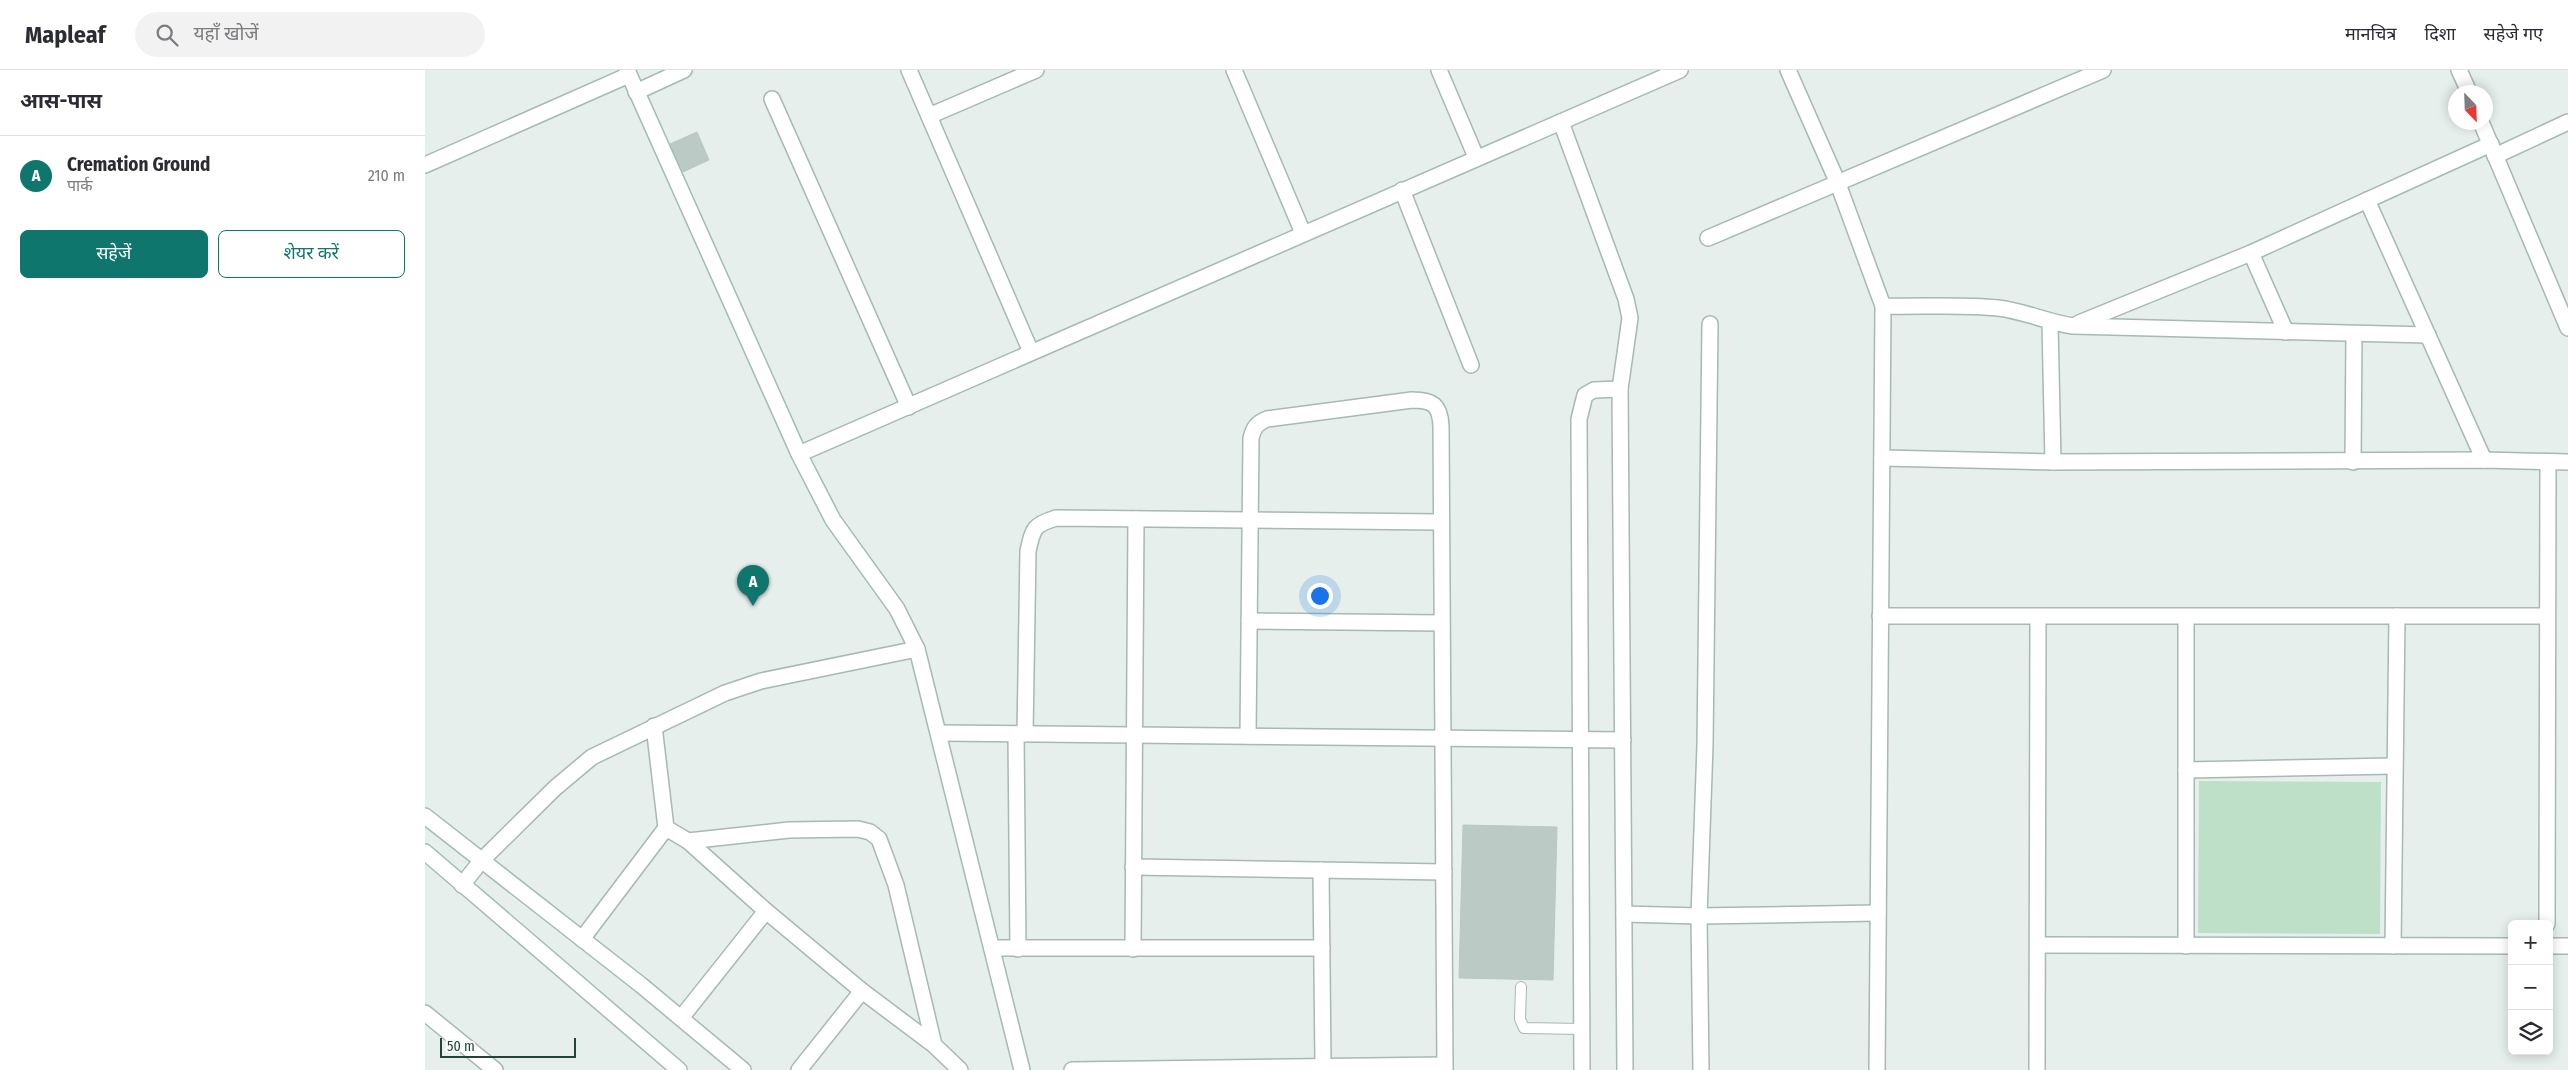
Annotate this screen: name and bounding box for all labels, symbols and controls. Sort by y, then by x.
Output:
search box [135,12,485,57]
text: Mapleaf [25,21,105,49]
icon: search [153,21,181,49]
text: यहाँ खोजें [193,22,259,45]
text: मानचित्र [2345,23,2396,45]
text: दिशा [2424,23,2456,45]
text: सहेजे गए [2484,23,2543,45]
north arrow [2448,85,2493,130]
text: आस-पास [20,88,102,114]
text: Cremation Ground [67,153,210,176]
text: A [32,166,40,185]
text: 210 m [368,166,405,185]
text: पार्क [67,176,93,195]
button: सहेजें [20,230,208,278]
button: शेयर करें [218,230,405,278]
pin: A [737,565,769,606]
your location [1307,583,1333,609]
map controls [2508,920,2553,1055]
button: + [2508,920,2553,965]
button: − [2508,965,2553,1010]
button: layers [2508,1010,2553,1055]
scale bar [440,1035,576,1058]
text: 50 m [447,1038,475,1055]

